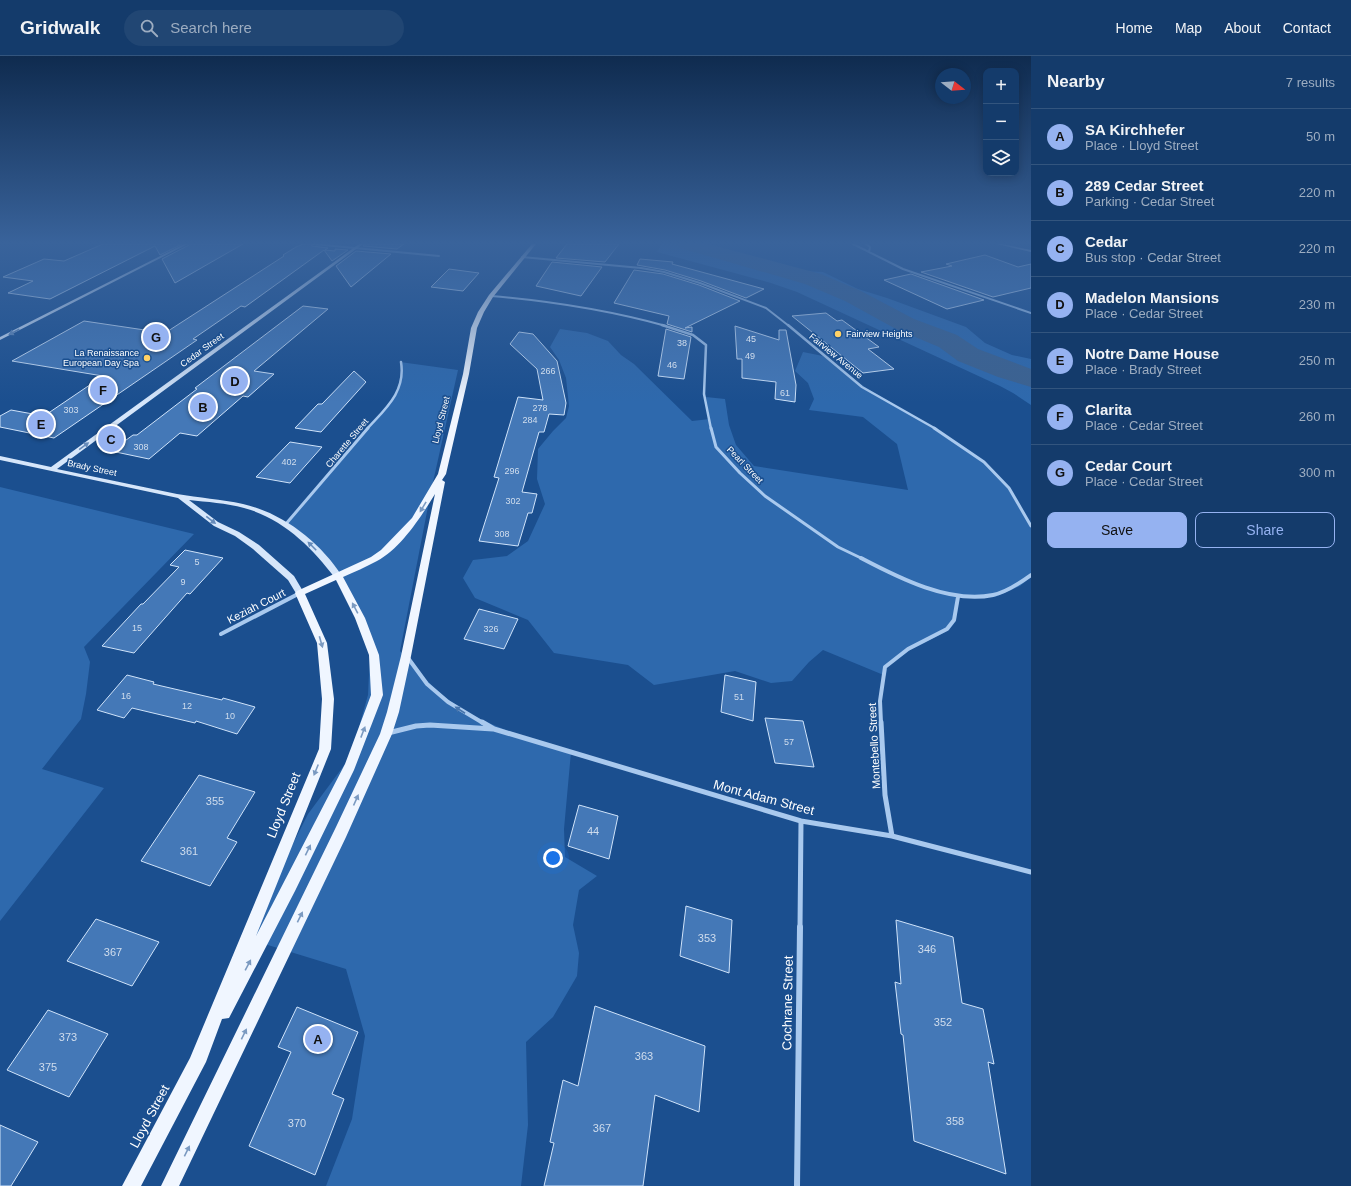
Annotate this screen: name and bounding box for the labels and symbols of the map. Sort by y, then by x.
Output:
north arrow [935,68,971,104]
pin: G [143,322,169,352]
one-way arrow [8,329,20,335]
marker: Fairview Heights [833,329,843,339]
place label: Fairview Heights [846,329,913,339]
street label: Cedar Street [178,331,226,369]
street label: Fairview Avenue [807,331,865,381]
house number: 45 [746,334,756,344]
house number: 38 [677,338,687,348]
place label: La Renaissance European Day Spa [63,348,139,368]
house number: 49 [745,351,755,361]
marker: La Renaissance European Day Spa [142,353,152,363]
house number: 46 [667,360,677,370]
pin: D [222,366,248,396]
house number: 266 [540,366,556,376]
pin: F [90,375,116,405]
house number: 61 [780,388,790,398]
pin: B [190,392,216,422]
street label: Lloyd Street [430,395,452,445]
house number: 278 [532,403,548,413]
house number: 303 [63,405,79,415]
pin: E [28,409,54,439]
house number: 284 [522,415,538,425]
street label: Charette Street [324,416,371,470]
pin: C [98,424,124,454]
one-way arrow [79,442,90,450]
house number: 308 [133,442,149,452]
street label: Pearl Street [725,444,765,486]
house number: 402 [281,457,297,467]
street label: Brady Street [66,458,118,478]
house number: 296 [504,466,520,476]
house number: 302 [505,496,521,506]
one-way arrow [419,502,426,513]
one-way arrow [206,516,217,525]
house number: 308 [494,529,510,539]
one-way arrow [307,541,317,551]
house number: 5 [194,557,200,567]
house number: 9 [180,577,186,587]
street label: Keziah Court [225,586,287,626]
one-way arrow [352,603,358,614]
house number: 15 [132,623,142,633]
house number: 326 [483,624,499,634]
one-way arrow [318,636,324,648]
house number: 16 [121,691,131,701]
house number: 51 [734,692,744,702]
house number: 12 [182,701,192,711]
street label: Montebello Street [866,703,882,789]
one-way arrow [455,706,465,714]
house number: 10 [225,711,235,721]
one-way arrow [360,726,366,738]
house number: 57 [784,737,794,747]
one-way arrow [313,764,319,776]
street label: Lloyd Street [264,770,304,840]
street label: Mont Adam Street [712,777,816,818]
one-way arrow [353,794,359,805]
house number: 355 [206,795,224,807]
house number: 44 [587,825,599,837]
one-way arrow [305,844,311,856]
house number: 361 [180,845,198,857]
your location [543,848,563,868]
one-way arrow [297,911,303,923]
house number: 353 [698,932,716,944]
house number: 346 [918,943,936,955]
house number: 367 [104,946,122,958]
street label: Cochrane Street [779,955,796,1050]
one-way arrow [245,959,251,971]
house number: 352 [934,1016,952,1028]
pin: A [305,1024,331,1054]
one-way arrow [241,1028,247,1040]
house number: 373 [59,1031,77,1043]
house number: 363 [635,1050,653,1062]
house number: 375 [39,1061,57,1073]
street label: Lloyd Street [127,1082,173,1150]
house number: 358 [946,1115,964,1127]
house number: 370 [288,1117,306,1129]
house number: 367 [593,1122,611,1134]
one-way arrow [184,1145,190,1157]

